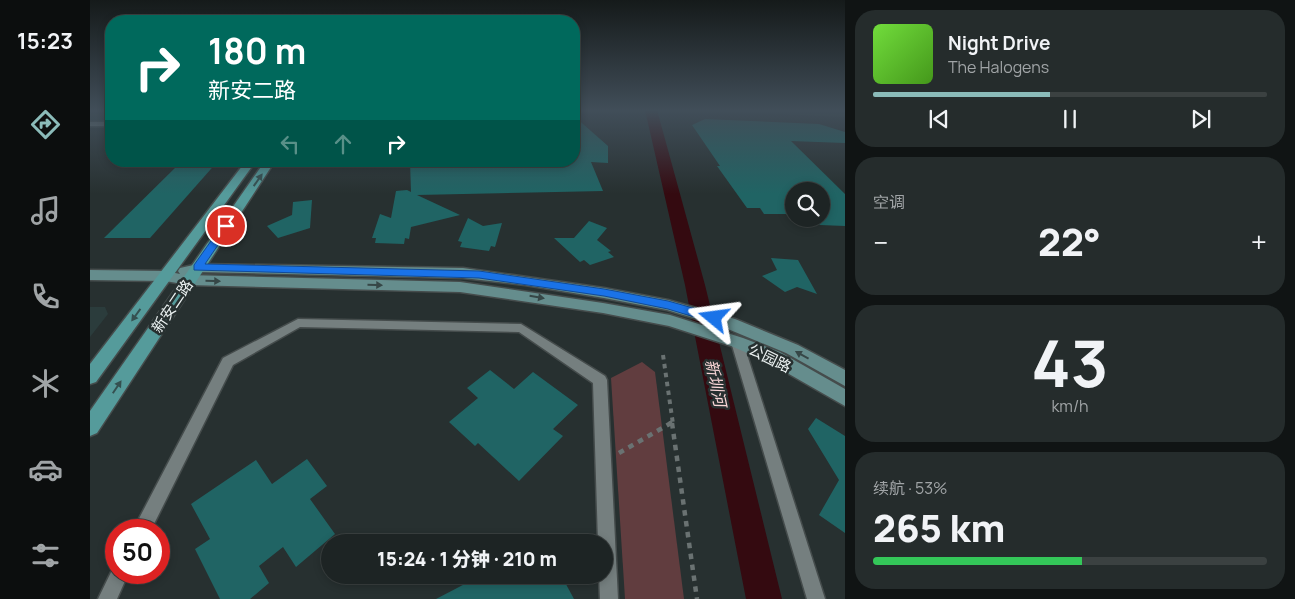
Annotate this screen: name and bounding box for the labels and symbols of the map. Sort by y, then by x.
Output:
one-way arrow [253,173,263,187]
pin [205,205,247,247]
street label: 新安二路 [147,275,197,337]
one-way arrow [205,277,221,285]
one-way arrow [368,281,384,289]
position arrow [687,291,739,343]
one-way arrow [530,294,546,302]
one-way arrow [130,308,141,321]
street label: 公园路 [745,339,795,377]
one-way arrow [796,351,809,360]
water label: 新圳河 [700,357,732,412]
one-way arrow [112,380,122,393]
speed limit sign: 50 [105,519,170,584]

